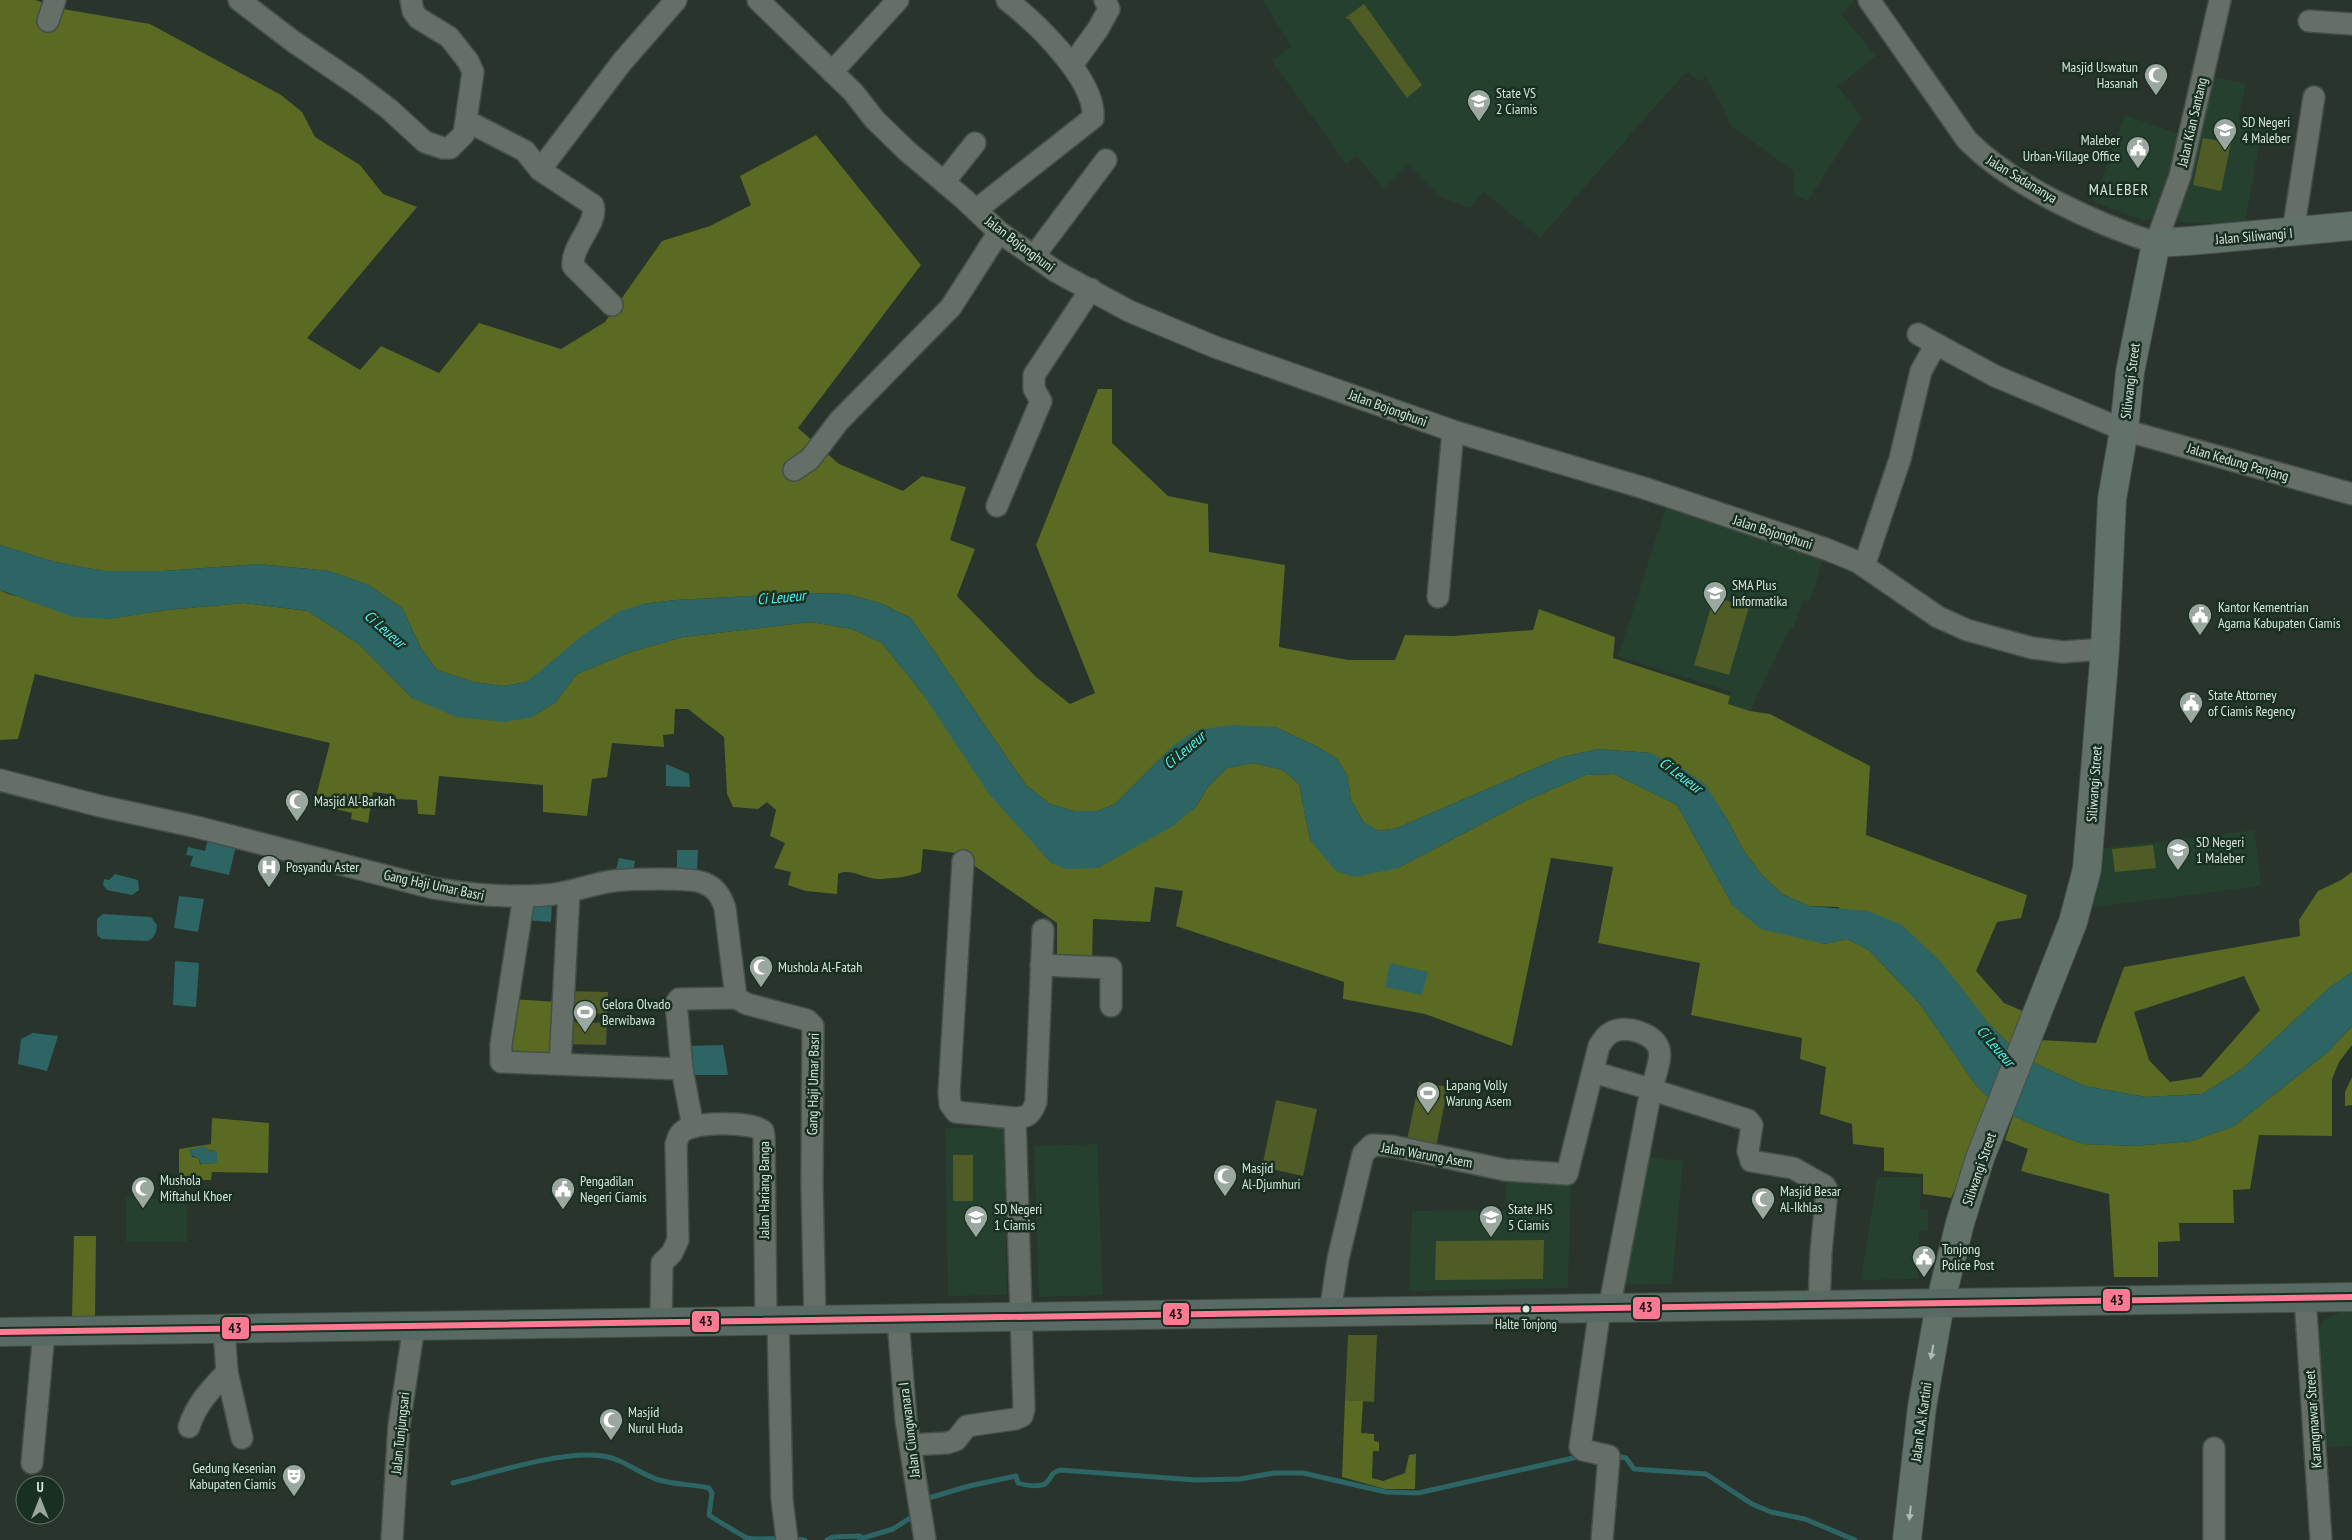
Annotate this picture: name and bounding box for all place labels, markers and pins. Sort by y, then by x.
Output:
place label: Masjid Uswatun Hasanah [2062,58,2138,92]
mosque icon: Masjid Uswatun Hasanah [2143,62,2169,96]
place label: State VS 2 Ciamis [1496,84,1537,118]
school or university icon: State VS 2 Ciamis [1466,88,1492,122]
place label: SD Negeri 4 Maleber [2242,113,2291,147]
school or university icon: SD Negeri 4 Maleber [2212,117,2238,151]
place label: Maleber Urban-Village Office [2023,131,2120,165]
public building icon: Maleber Urban-Village Office [2125,135,2151,169]
place label: SMA Plus Informatika [1732,576,1787,610]
school or university icon: SMA Plus Informatika [1702,580,1728,614]
place label: Kantor Kementrian Agama Kabupaten Ciamis [2218,598,2341,632]
public building icon: Kantor Kementrian Agama Kabupaten Ciamis [2187,602,2213,636]
place label: State Attorney of Ciamis Regency [2208,686,2296,720]
public building icon: State Attorney of Ciamis Regency [2178,690,2204,724]
mosque icon: Masjid Al-Barkah [284,788,310,822]
place label: Masjid Al-Barkah [314,792,395,810]
place label: SD Negeri 1 Maleber [2196,833,2245,867]
school or university icon: SD Negeri 1 Maleber [2165,837,2191,871]
hospital icon: Posyandu Aster [256,854,282,888]
place label: Posyandu Aster [286,858,359,876]
mosque icon: Mushola Al-Fatah [748,954,774,988]
place label: Mushola Al-Fatah [778,958,862,976]
place label: Gelora Olvado Berwibawa [602,995,670,1029]
sports icon: Gelora Olvado Berwibawa [572,999,598,1033]
place label: Lapang Volly Warung Asem [1446,1076,1511,1110]
sports icon: Lapang Volly Warung Asem [1415,1080,1441,1114]
place label: Masjid Al-Djumhuri [1242,1159,1301,1193]
mosque icon: Masjid Al-Djumhuri [1212,1163,1238,1197]
place label: Mushola Miftahul Khoer [160,1171,232,1205]
place label: Pengadilan Negeri Ciamis [580,1172,647,1206]
mosque icon: Mushola Miftahul Khoer [130,1175,156,1209]
public building icon: Pengadilan Negeri Ciamis [550,1176,576,1210]
place label: Masjid Besar Al-Ikhlas [1780,1182,1841,1216]
mosque icon: Masjid Besar Al-Ikhlas [1750,1186,1776,1220]
place label: SD Negeri 1 Ciamis [994,1200,1042,1234]
place label: State JHS 5 Ciamis [1508,1200,1553,1234]
school or university icon: SD Negeri 1 Ciamis [963,1204,989,1238]
school or university icon: State JHS 5 Ciamis [1478,1204,1504,1238]
place label: Tonjong Police Post [1942,1240,1994,1274]
public building icon: Tonjong Police Post [1911,1244,1937,1278]
marker: Halte Tonjong [1521,1304,1531,1314]
place label: Halte Tonjong [1495,1316,1557,1333]
place label: Masjid Nurul Huda [628,1403,683,1437]
mosque icon: Masjid Nurul Huda [598,1407,624,1441]
place label: Gedung Kesenian Kabupaten Ciamis [189,1459,276,1493]
theatre icon: Gedung Kesenian Kabupaten Ciamis [281,1463,307,1497]

